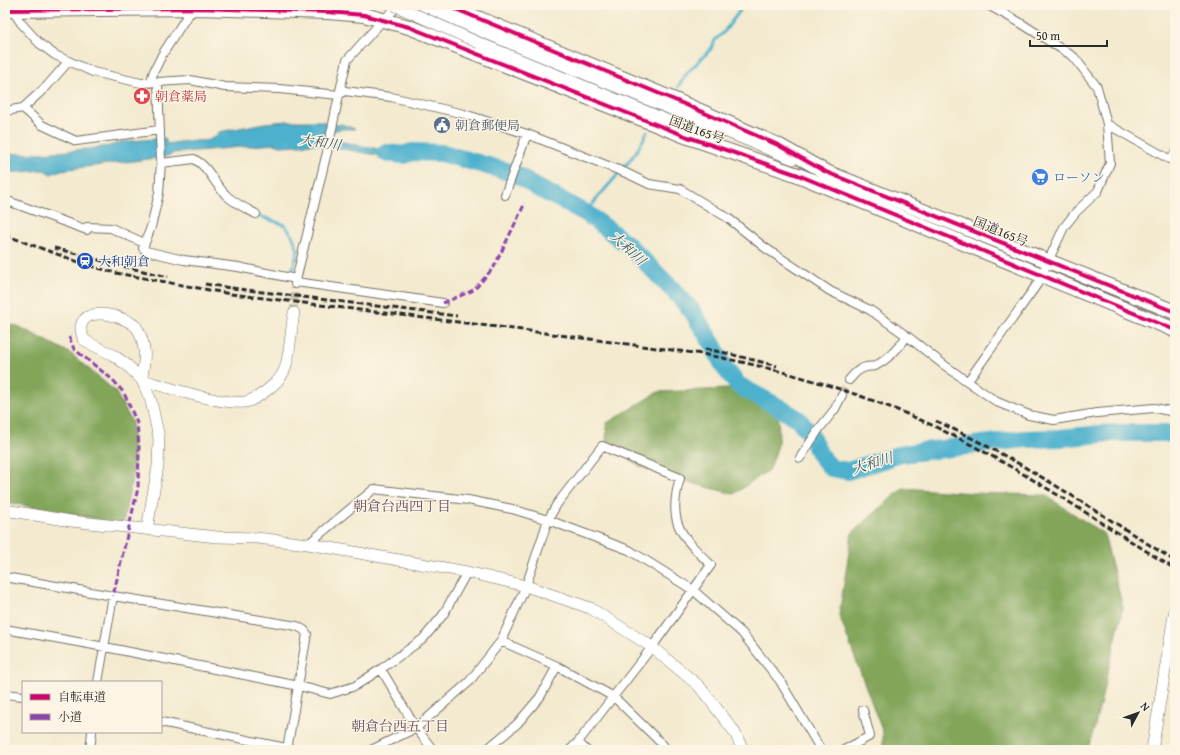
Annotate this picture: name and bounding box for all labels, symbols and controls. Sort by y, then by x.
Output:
scale bar [1030,22,1107,48]
text: 50 m [1036,27,1060,44]
pharmacy icon: 朝倉薬局 [132,86,152,106]
place label: 朝倉薬局 [155,87,207,106]
street label: 国道165号 [666,111,727,148]
public building icon: 朝倉郵便局 [432,115,452,135]
place label: 朝倉郵便局 [455,116,520,135]
water label: 大和川 [298,129,344,155]
supermarket icon: ローソン [1030,167,1050,187]
place label: ローソン [1053,168,1104,187]
street label: 国道165号 [970,212,1031,251]
water label: 大和川 [606,226,652,271]
station icon: 大和朝倉 [75,251,95,271]
place label: 大和朝倉 [98,252,150,271]
water label: 大和川 [849,447,897,479]
district label: 朝倉台西四丁目 [353,496,451,516]
legend [22,681,162,733]
text: 自転車道 [58,688,106,705]
north arrow [1118,693,1158,733]
text: N [1137,698,1154,715]
text: 小道 [58,708,82,725]
district label: 朝倉台西五丁目 [351,716,449,736]

